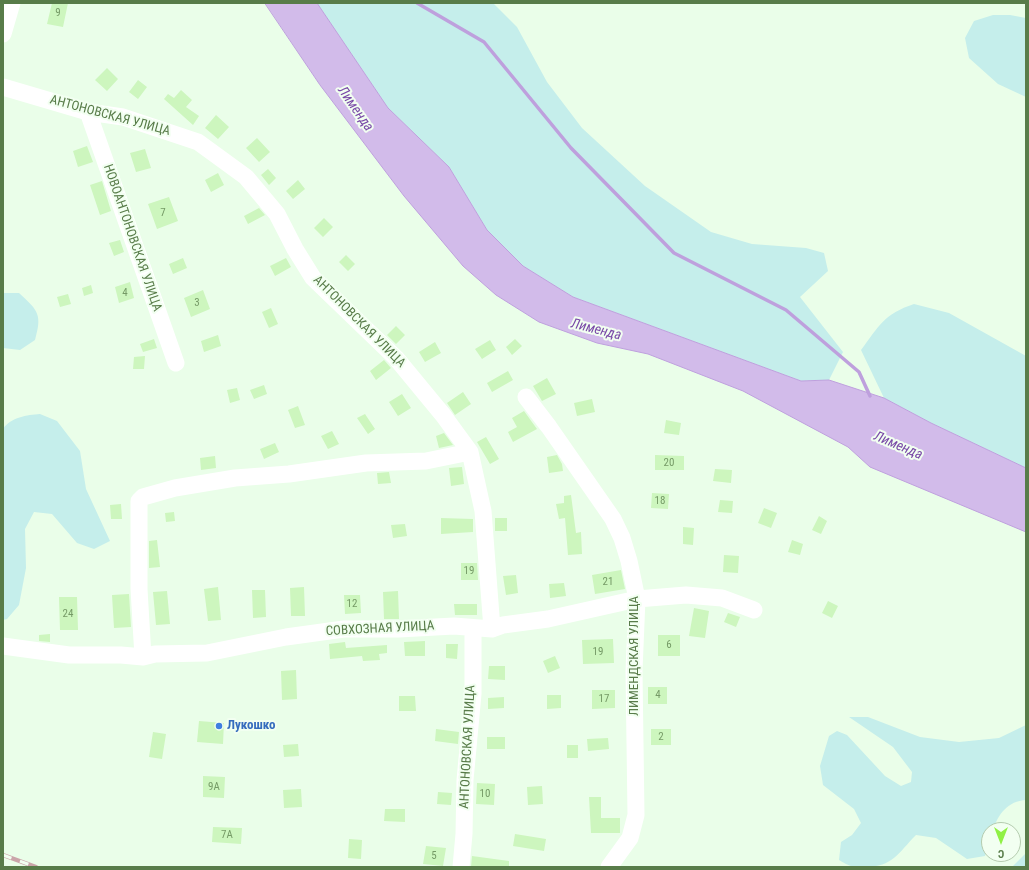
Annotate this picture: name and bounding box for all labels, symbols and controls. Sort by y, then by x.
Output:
house number: 9 [55,6,61,20]
water label: Лименда [333,83,377,135]
street label: АНТОНОВСКАЯ УЛИЦА [48,92,172,140]
street label: НОВОАНТОНОВСКАЯ УЛИЦА [99,162,165,314]
house number: 7 [160,206,166,220]
street label: АНТОНОВСКАЯ УЛИЦА [310,273,408,371]
house number: 4 [122,286,128,300]
house number: 3 [194,296,200,310]
water label: Лименда [569,316,623,344]
water label: Лименда [871,428,925,464]
house number: 20 [664,456,674,470]
house number: 18 [655,494,665,508]
house number: 19 [464,564,474,578]
house number: 21 [603,575,613,589]
street label: ЛИМЕНДСКАЯ УЛИЦА [627,596,643,716]
house number: 12 [347,597,357,611]
house number: 24 [63,607,73,621]
street label: СОВХОЗНАЯ УЛИЦА [325,618,435,640]
house number: 6 [666,638,672,652]
house number: 19 [593,645,603,659]
street label: АНТОНОВСКАЯ УЛИЦА [457,685,479,809]
house number: 4 [655,688,661,702]
house number: 17 [599,692,609,706]
place label: Лукошко [227,718,275,734]
marker: Лукошко [214,721,224,731]
house number: 2 [658,730,664,744]
house number: 9А [208,780,220,794]
house number: 10 [480,787,490,801]
north arrow [981,822,1021,862]
house number: 7А [221,828,233,842]
text: С [998,847,1004,860]
house number: 5 [431,849,437,863]

